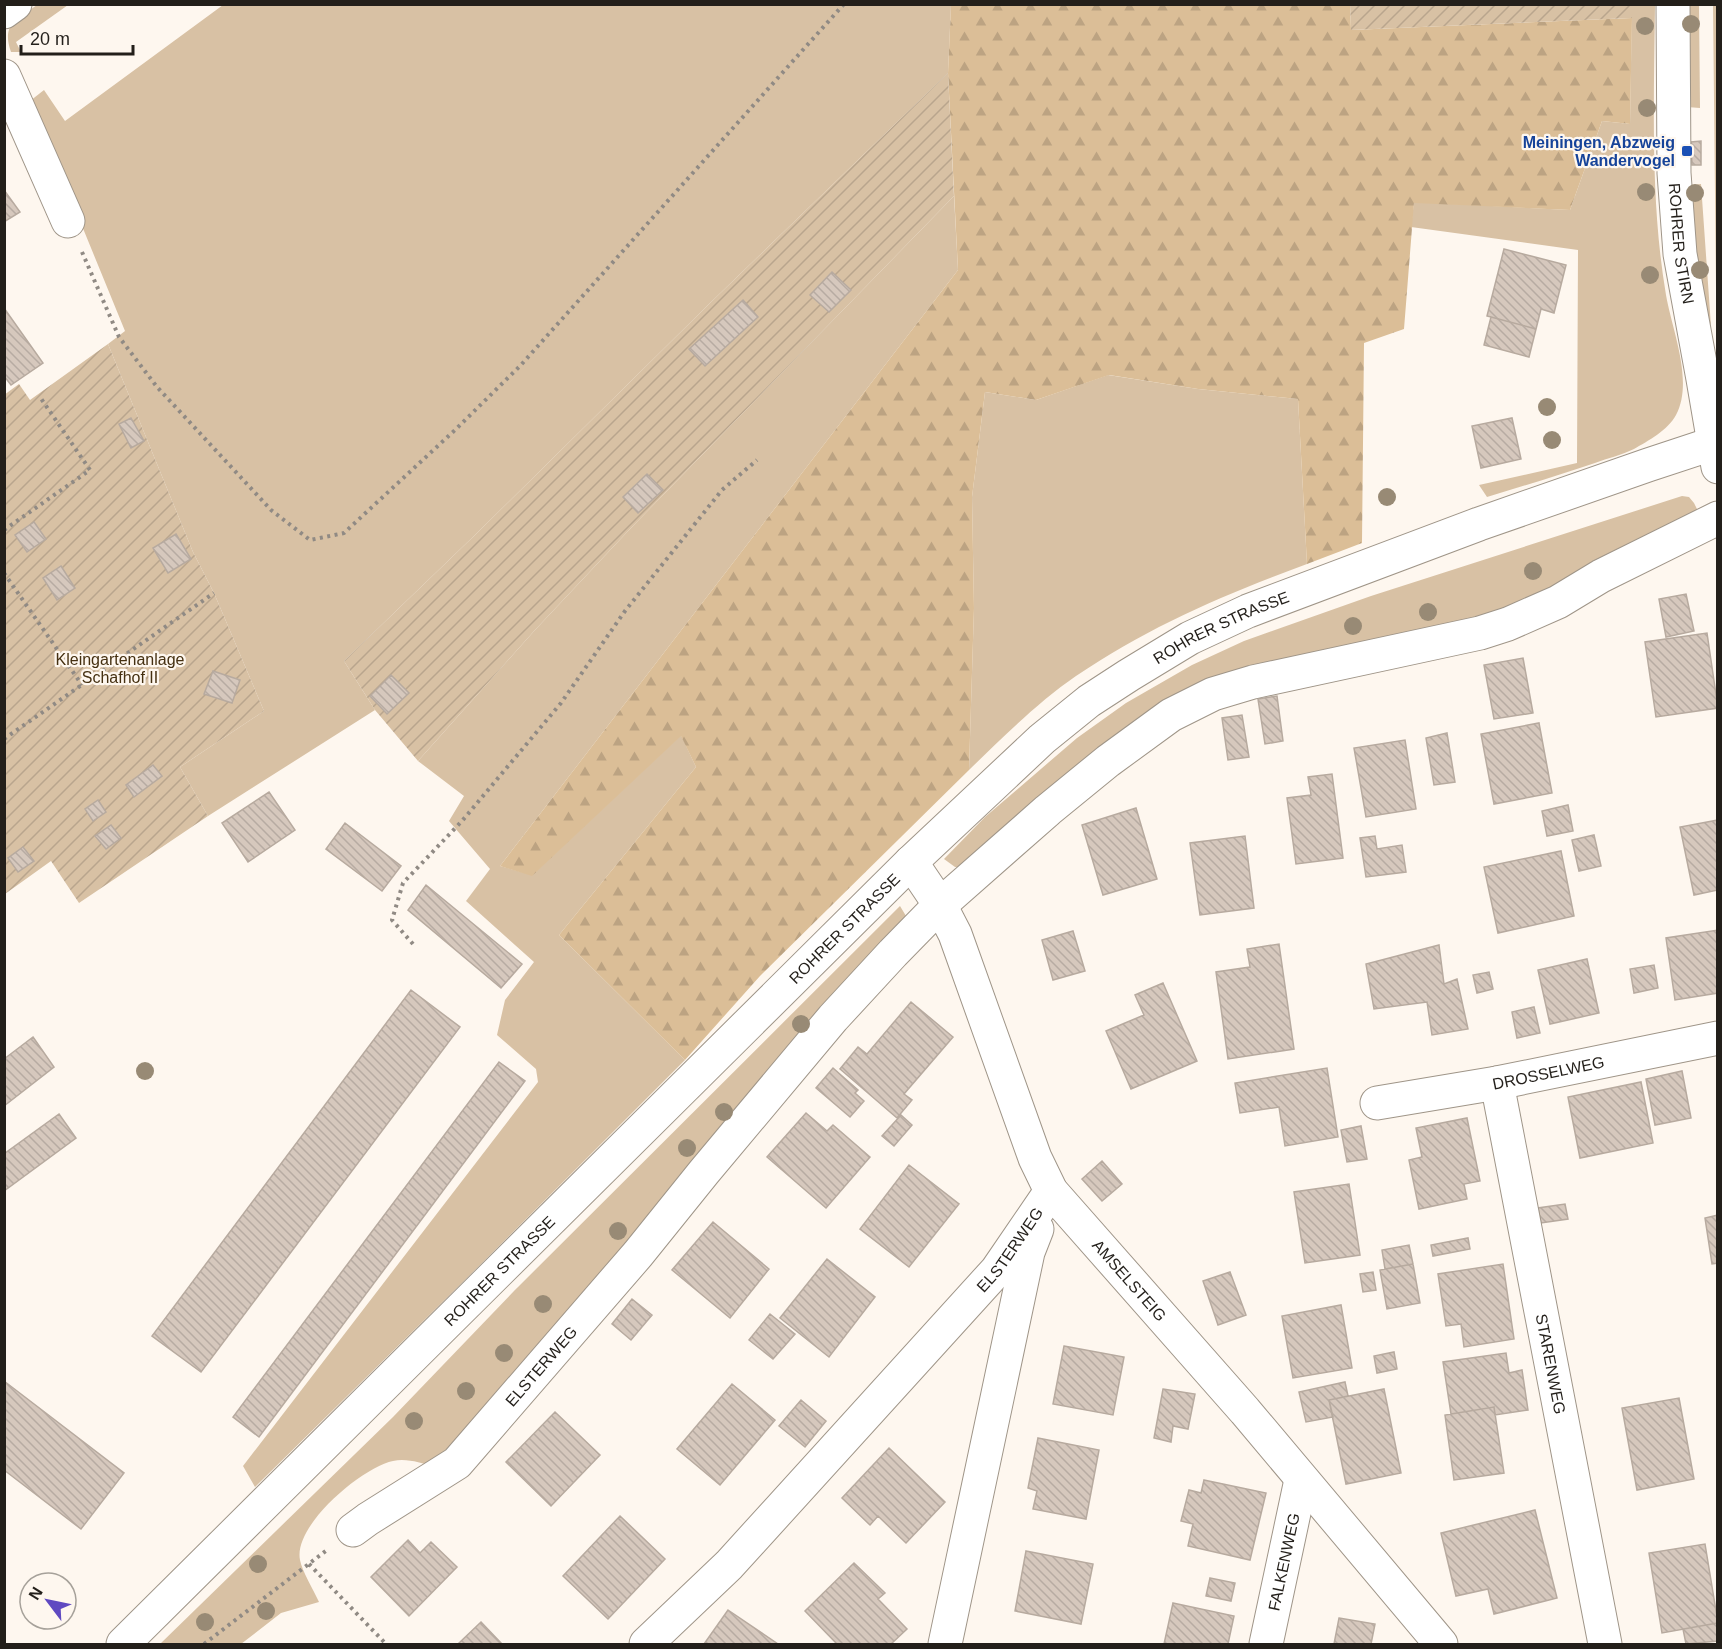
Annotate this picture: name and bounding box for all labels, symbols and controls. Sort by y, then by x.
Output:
scale bar [21,18,134,56]
text: 20 m [30,29,70,49]
place label: Meiningen, Abzweig Wandervogel [1523,134,1675,169]
marker: Meiningen, Abzweig Wandervogel [1680,144,1694,158]
street label: ROHRER STIRN [1666,182,1698,305]
street label: ROHRER STRASSE [1150,588,1291,667]
park label: Kleingartenanlage Schafhof II [56,651,185,686]
street label: ROHRER STRASSE [785,870,903,987]
street label: DROSSELWEG [1491,1053,1606,1092]
street label: ELSTERWEG [973,1204,1046,1295]
street label: ROHRER STRASSE [440,1212,558,1329]
street label: AMSELSTEIG [1089,1236,1170,1324]
street label: STARENWEG [1533,1312,1569,1416]
street label: ELSTERWEG [502,1323,580,1409]
street label: FALKENWEG [1265,1511,1302,1612]
north arrow [18,1571,78,1631]
text: N [25,1584,46,1603]

